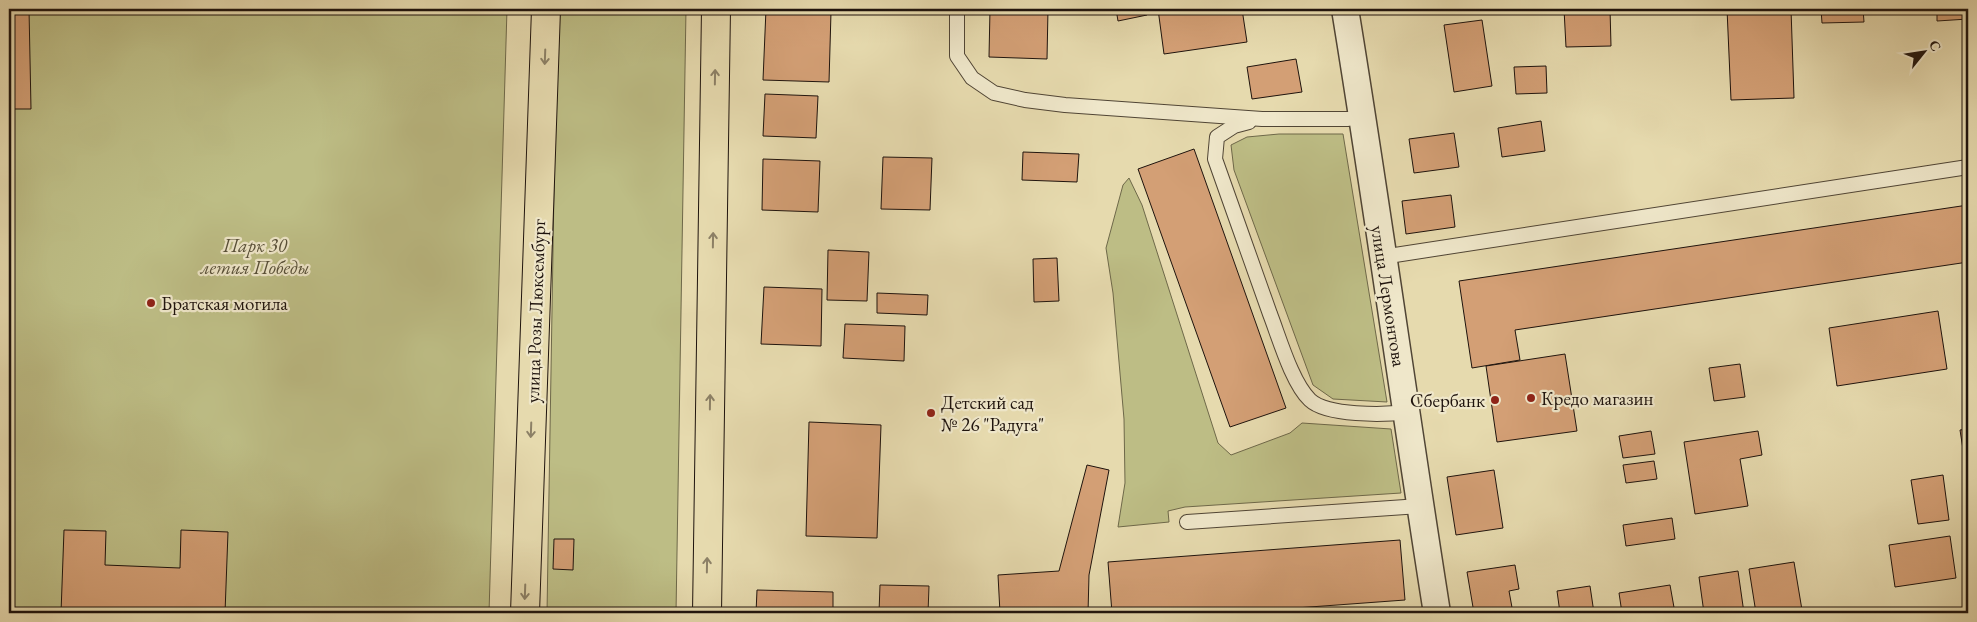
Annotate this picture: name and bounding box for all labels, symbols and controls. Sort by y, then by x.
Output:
north arrow [1900,28,1950,78]
text: С [1925,37,1946,54]
one-way arrow [540,49,549,65]
one-way arrow [710,69,720,86]
street label: улица Розы Люксембург [520,218,551,404]
street label: улица Лермонтова [1365,224,1412,369]
one-way arrow [708,232,717,248]
park label: Парк 30 летия Победы [200,233,309,280]
place label: Братская могила [161,291,288,316]
marker: Братская могила [145,297,157,309]
place label: Кредо магазин [1541,386,1654,411]
place label: Сбербанк [1410,388,1485,413]
place label: Детский сад № 26 "Радуга" [941,390,1044,437]
marker: Кредо магазин [1525,392,1537,404]
one-way arrow [705,394,715,410]
marker: Сбербанк [1489,394,1501,406]
marker: Детский сад № 26 "Радуга" [925,407,937,419]
one-way arrow [527,421,536,437]
one-way arrow [702,557,712,573]
one-way arrow [521,584,530,600]

